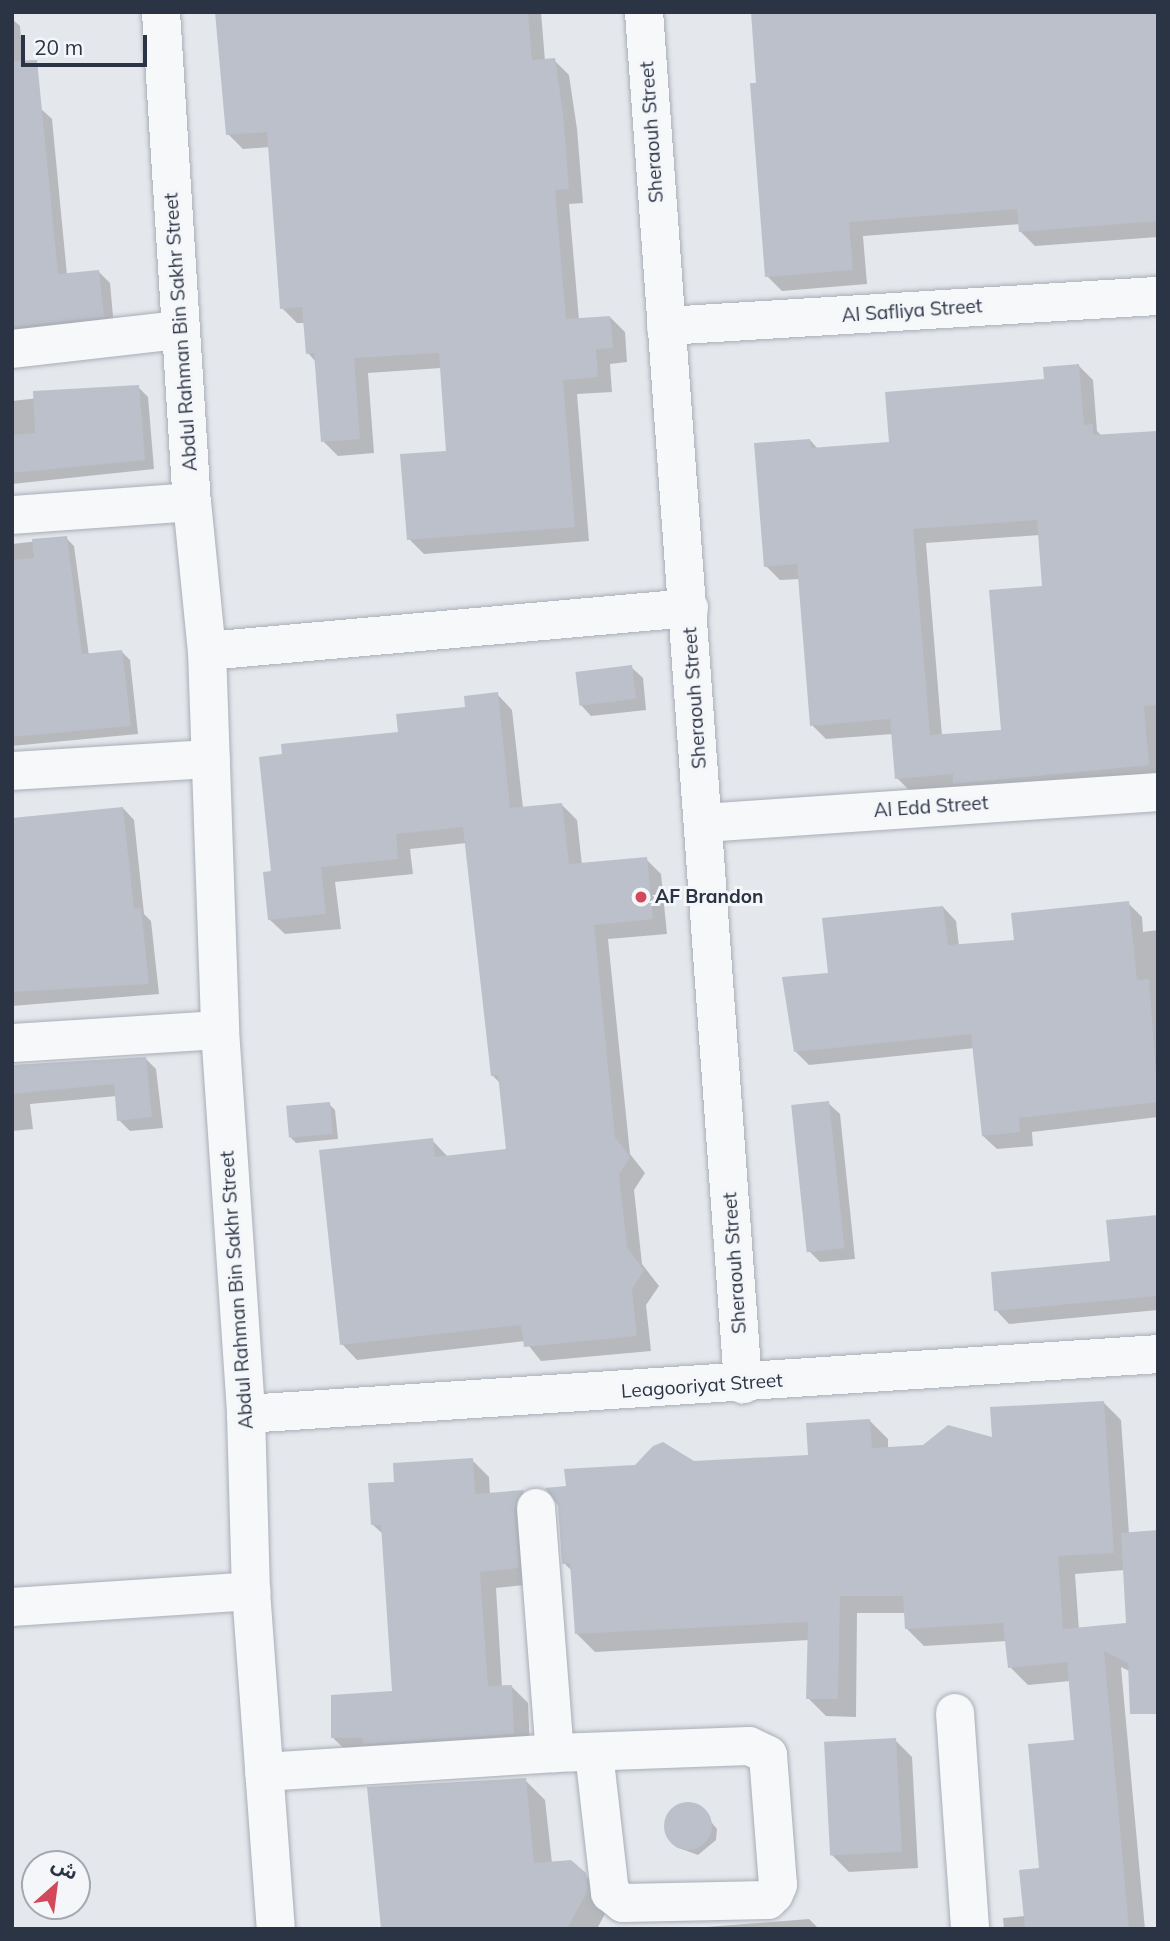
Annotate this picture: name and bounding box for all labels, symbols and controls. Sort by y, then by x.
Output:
scale bar [24,21,150,65]
text: 20 m [34,34,83,60]
street label: Sheraouh Street [636,60,668,204]
street label: Abdul Rahman Bin Sakhr Street [160,192,202,472]
street label: Al Safliya Street [841,295,983,327]
street label: Sheraouh Street [679,626,711,770]
street label: Al Edd Street [873,792,989,822]
place label: AF Brandon [655,886,764,908]
marker: AF Brandon [633,889,649,905]
street label: Abdul Rahman Bin Sakhr Street [216,1150,258,1430]
street label: Sheraouh Street [719,1191,751,1335]
street label: Leagooriyat Street [620,1369,784,1403]
north arrow [21,1850,91,1920]
text: ش [48,1852,82,1885]

